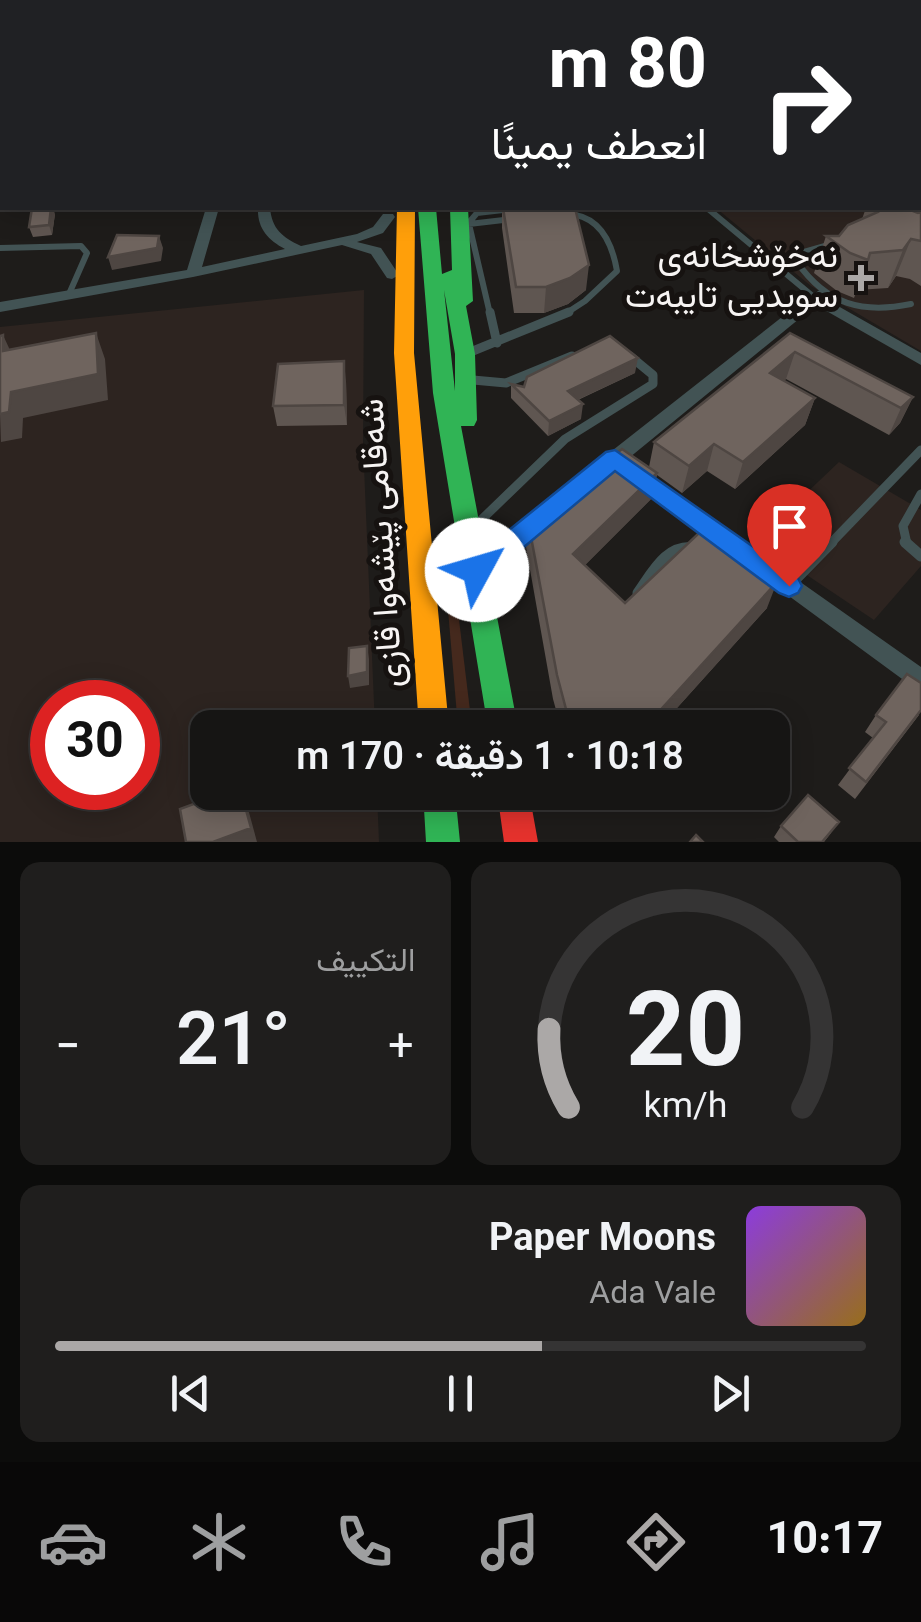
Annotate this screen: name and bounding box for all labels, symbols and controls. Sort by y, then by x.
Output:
text: 80 m [548,15,707,125]
icon: right [742,40,872,170]
text: انعطف يمينًا [491,113,707,183]
place label: نەخۆشخانەی سویدیی تایبەت [625,231,838,326]
marker: نەخۆشخانەی سویدیی تایبەت [848,265,874,291]
street label: شەقامی پێشەوا قازی [346,397,422,689]
pin [747,484,832,587]
icon: arrive [762,499,817,554]
position arrow [425,518,529,622]
speed limit sign: 30 [30,680,160,810]
text: 10:18 · 1 دقيقة · 170 m [296,730,684,789]
text: التكييف [316,938,416,988]
text: 20 [626,958,745,1121]
text: 21° [176,987,291,1104]
text: − [55,1003,81,1089]
text: + [386,1003,415,1089]
text: km/h [644,1080,728,1136]
text: Paper Moons [489,1211,716,1270]
text: Ada Vale [589,1270,716,1320]
icon: previous [163,1366,218,1421]
icon: pause [433,1366,488,1421]
icon: next [703,1366,758,1421]
icon: car [38,1507,108,1577]
icon: climate [184,1507,254,1577]
icon: phone [329,1507,399,1577]
icon: music [475,1507,545,1577]
icon: directions [621,1507,691,1577]
text: 10:17 [766,1507,883,1577]

